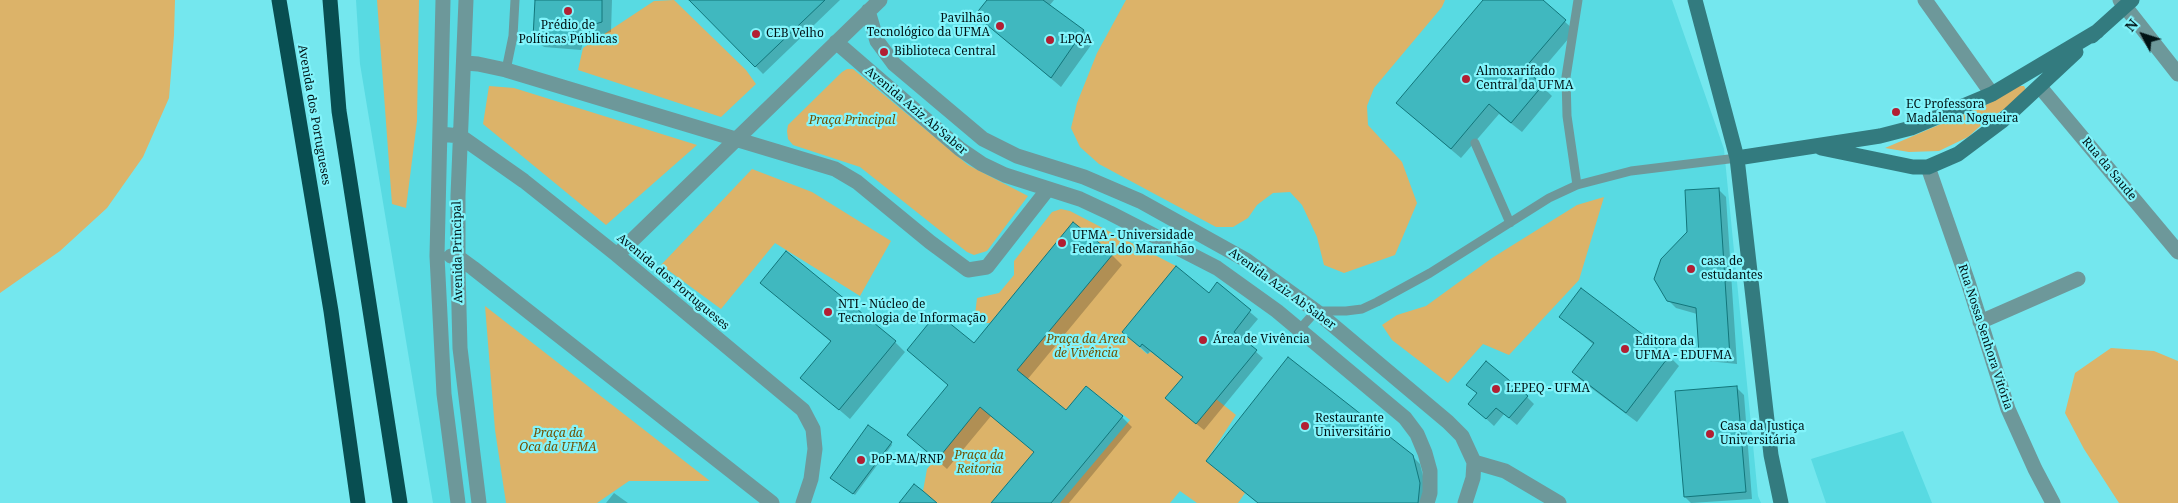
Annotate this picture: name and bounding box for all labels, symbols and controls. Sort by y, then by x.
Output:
marker: Prédio de Políticas Públicas [562,5,574,17]
north arrow [2118,10,2168,60]
place label: Pavilhão Tecnológico da UFMA [867,12,990,40]
text: N [2120,15,2142,35]
place label: Prédio de Políticas Públicas [519,19,617,47]
marker: Pavilhão Tecnológico da UFMA [994,20,1006,32]
place label: CEB Velho [766,27,824,41]
marker: CEB Velho [750,28,762,40]
place label: LPQA [1060,33,1092,47]
marker: LPQA [1044,34,1056,46]
street label: Avenida dos Portugueses [295,44,333,186]
place label: Biblioteca Central [894,45,996,59]
marker: Biblioteca Central [878,46,890,58]
street label: Avenida Aziz Ab'Saber [862,64,970,158]
place label: Almoxarifado Central da UFMA [1476,65,1573,93]
marker: Almoxarifado Central da UFMA [1460,73,1472,85]
place label: EC Professora Madalena Nogueira [1906,98,2018,126]
marker: EC Professora Madalena Nogueira [1890,106,1902,118]
park label: Praça Principal [809,114,895,128]
street label: Rua da Saude [2079,135,2139,203]
street label: Avenida Principal [450,201,466,303]
place label: UFMA - Universidade Federal do Maranhão [1072,229,1194,257]
street label: Avenida dos Portugueses [614,231,732,333]
marker: UFMA - Universidade Federal do Maranhão [1056,237,1068,249]
street label: Avenida Aziz Ab'Saber [1226,245,1338,333]
place label: casa de estudantes [1701,255,1763,283]
street label: Rua Nossa Senhora Vitória [1955,262,2015,412]
marker: casa de estudantes [1685,263,1697,275]
place label: NTI - Núcleo de Tecnologia de Informação [838,298,986,326]
marker: NTI - Núcleo de Tecnologia de Informação [822,306,834,318]
park label: Praça da Area de Vivência [1046,333,1126,361]
place label: Área de Vivência [1213,333,1310,347]
marker: Área de Vivência [1197,334,1209,346]
place label: Editora da UFMA - EDUFMA [1635,335,1732,363]
marker: Editora da UFMA - EDUFMA [1619,343,1631,355]
place label: LEPEQ - UFMA [1506,382,1590,396]
marker: LEPEQ - UFMA [1490,383,1502,395]
place label: Restaurante Universitário [1315,412,1391,440]
marker: Restaurante Universitário [1299,420,1311,432]
place label: Casa da Justiça Universitária [1720,420,1805,448]
park label: Praça da Oca da UFMA [519,427,597,455]
marker: Casa da Justiça Universitária [1704,428,1716,440]
park label: Praça da Reitoria [954,449,1004,477]
place label: PoP-MA/RNP [871,453,944,467]
marker: PoP-MA/RNP [855,454,867,466]

